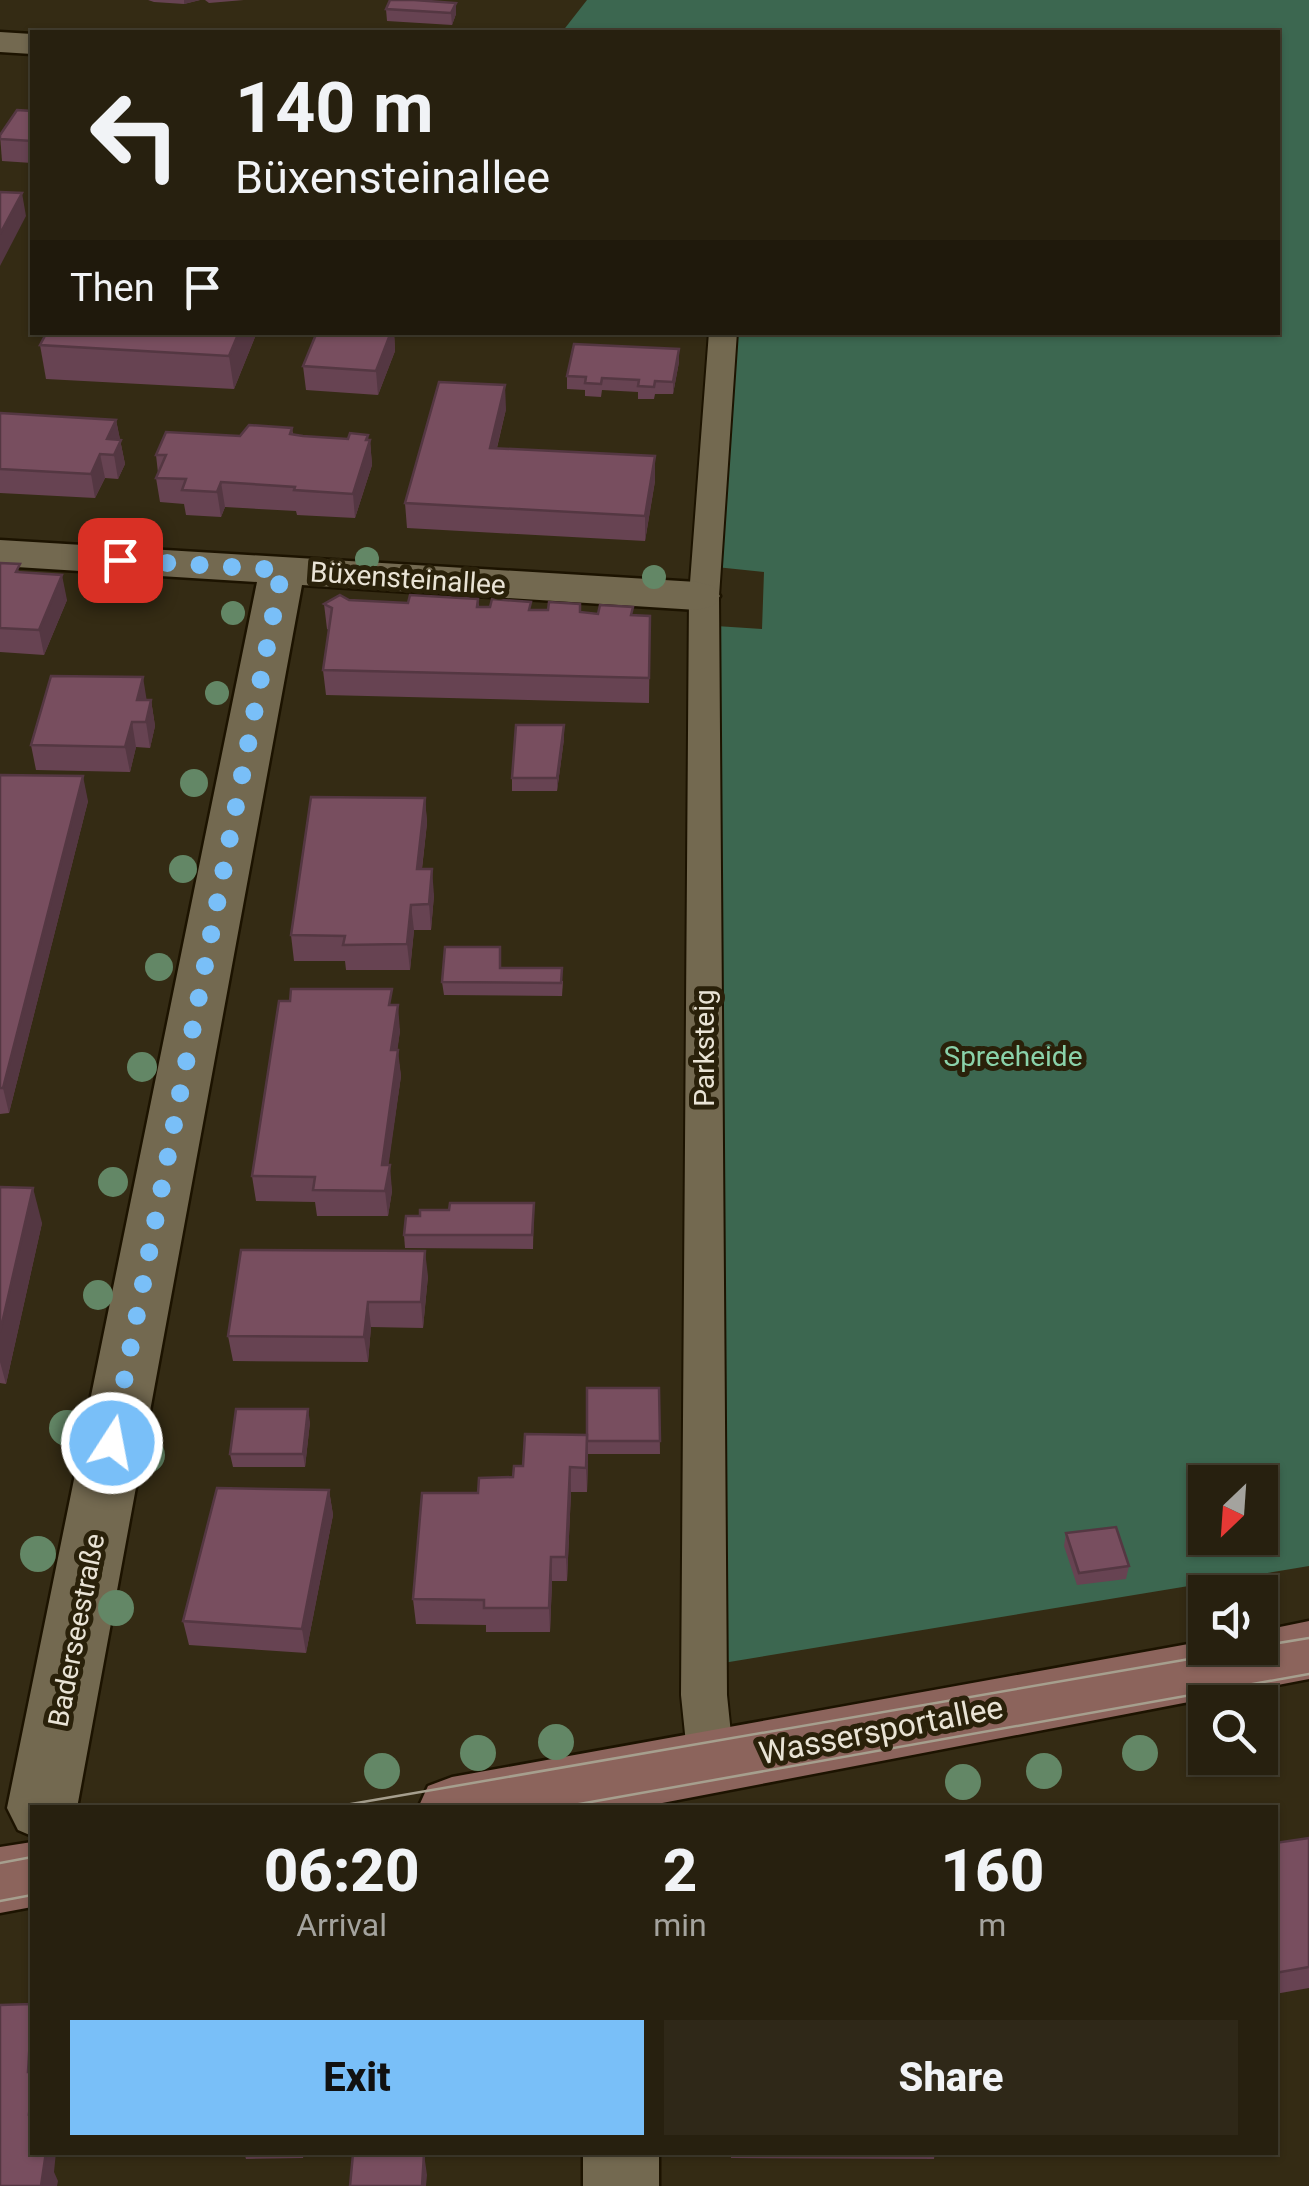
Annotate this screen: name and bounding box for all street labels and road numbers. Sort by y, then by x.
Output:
street label: Büxensteinallee [309,555,507,602]
street label: Parksteig [688,989,721,1107]
street label: Baderseestraße [42,1531,111,1730]
street label: Wassersportallee [756,1688,1006,1772]

